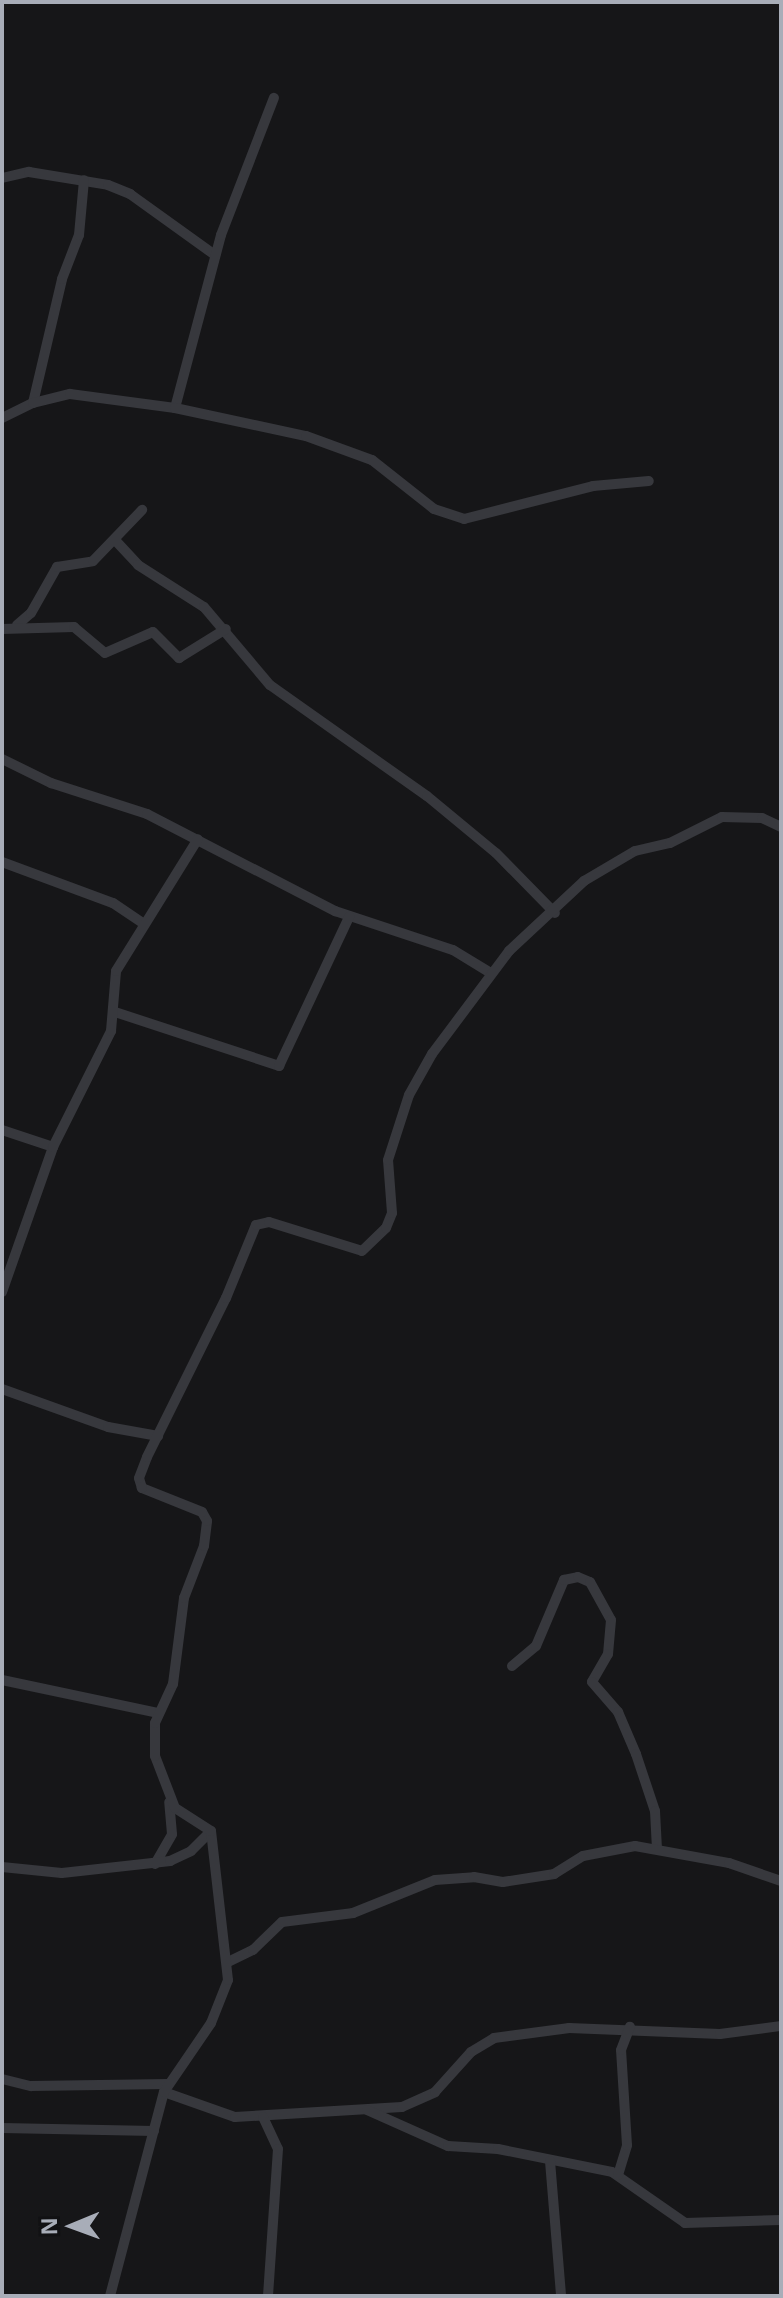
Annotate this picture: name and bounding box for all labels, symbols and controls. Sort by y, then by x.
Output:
north arrow [32,2186,112,2266]
text: N [33,2217,63,2236]

